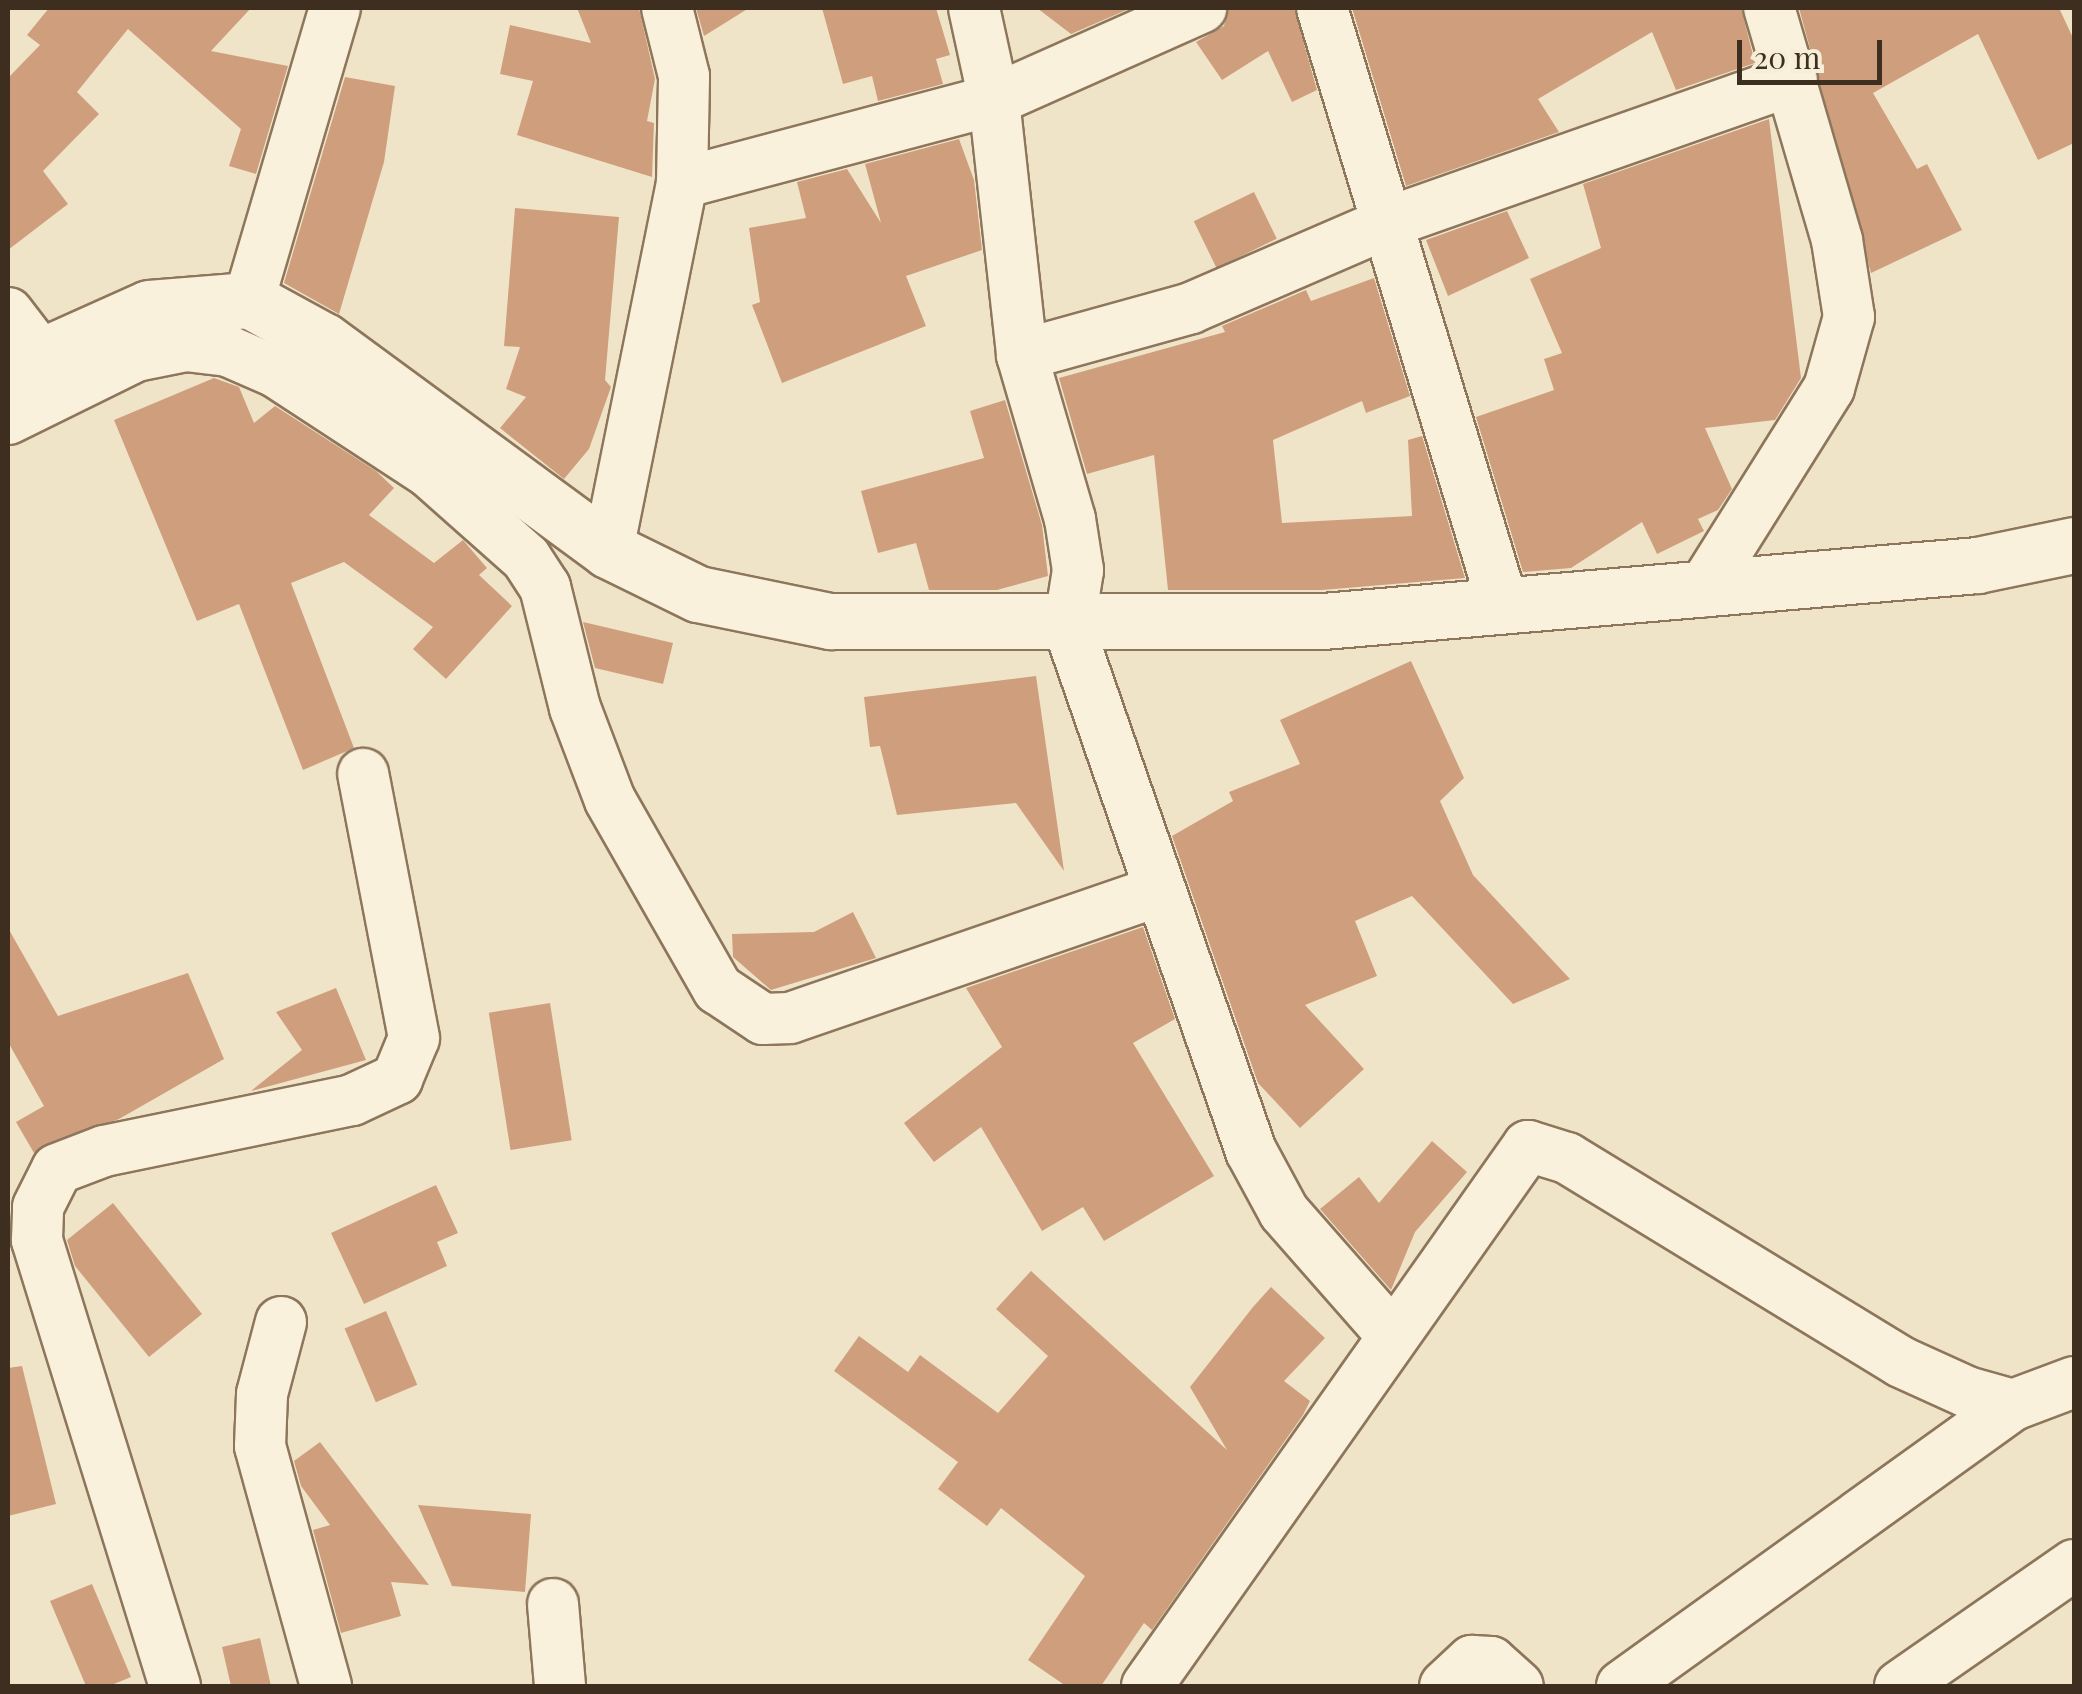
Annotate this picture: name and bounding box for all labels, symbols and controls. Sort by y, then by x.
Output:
scale bar [1742,20,1887,82]
text: 20 m [1754,37,1820,77]

